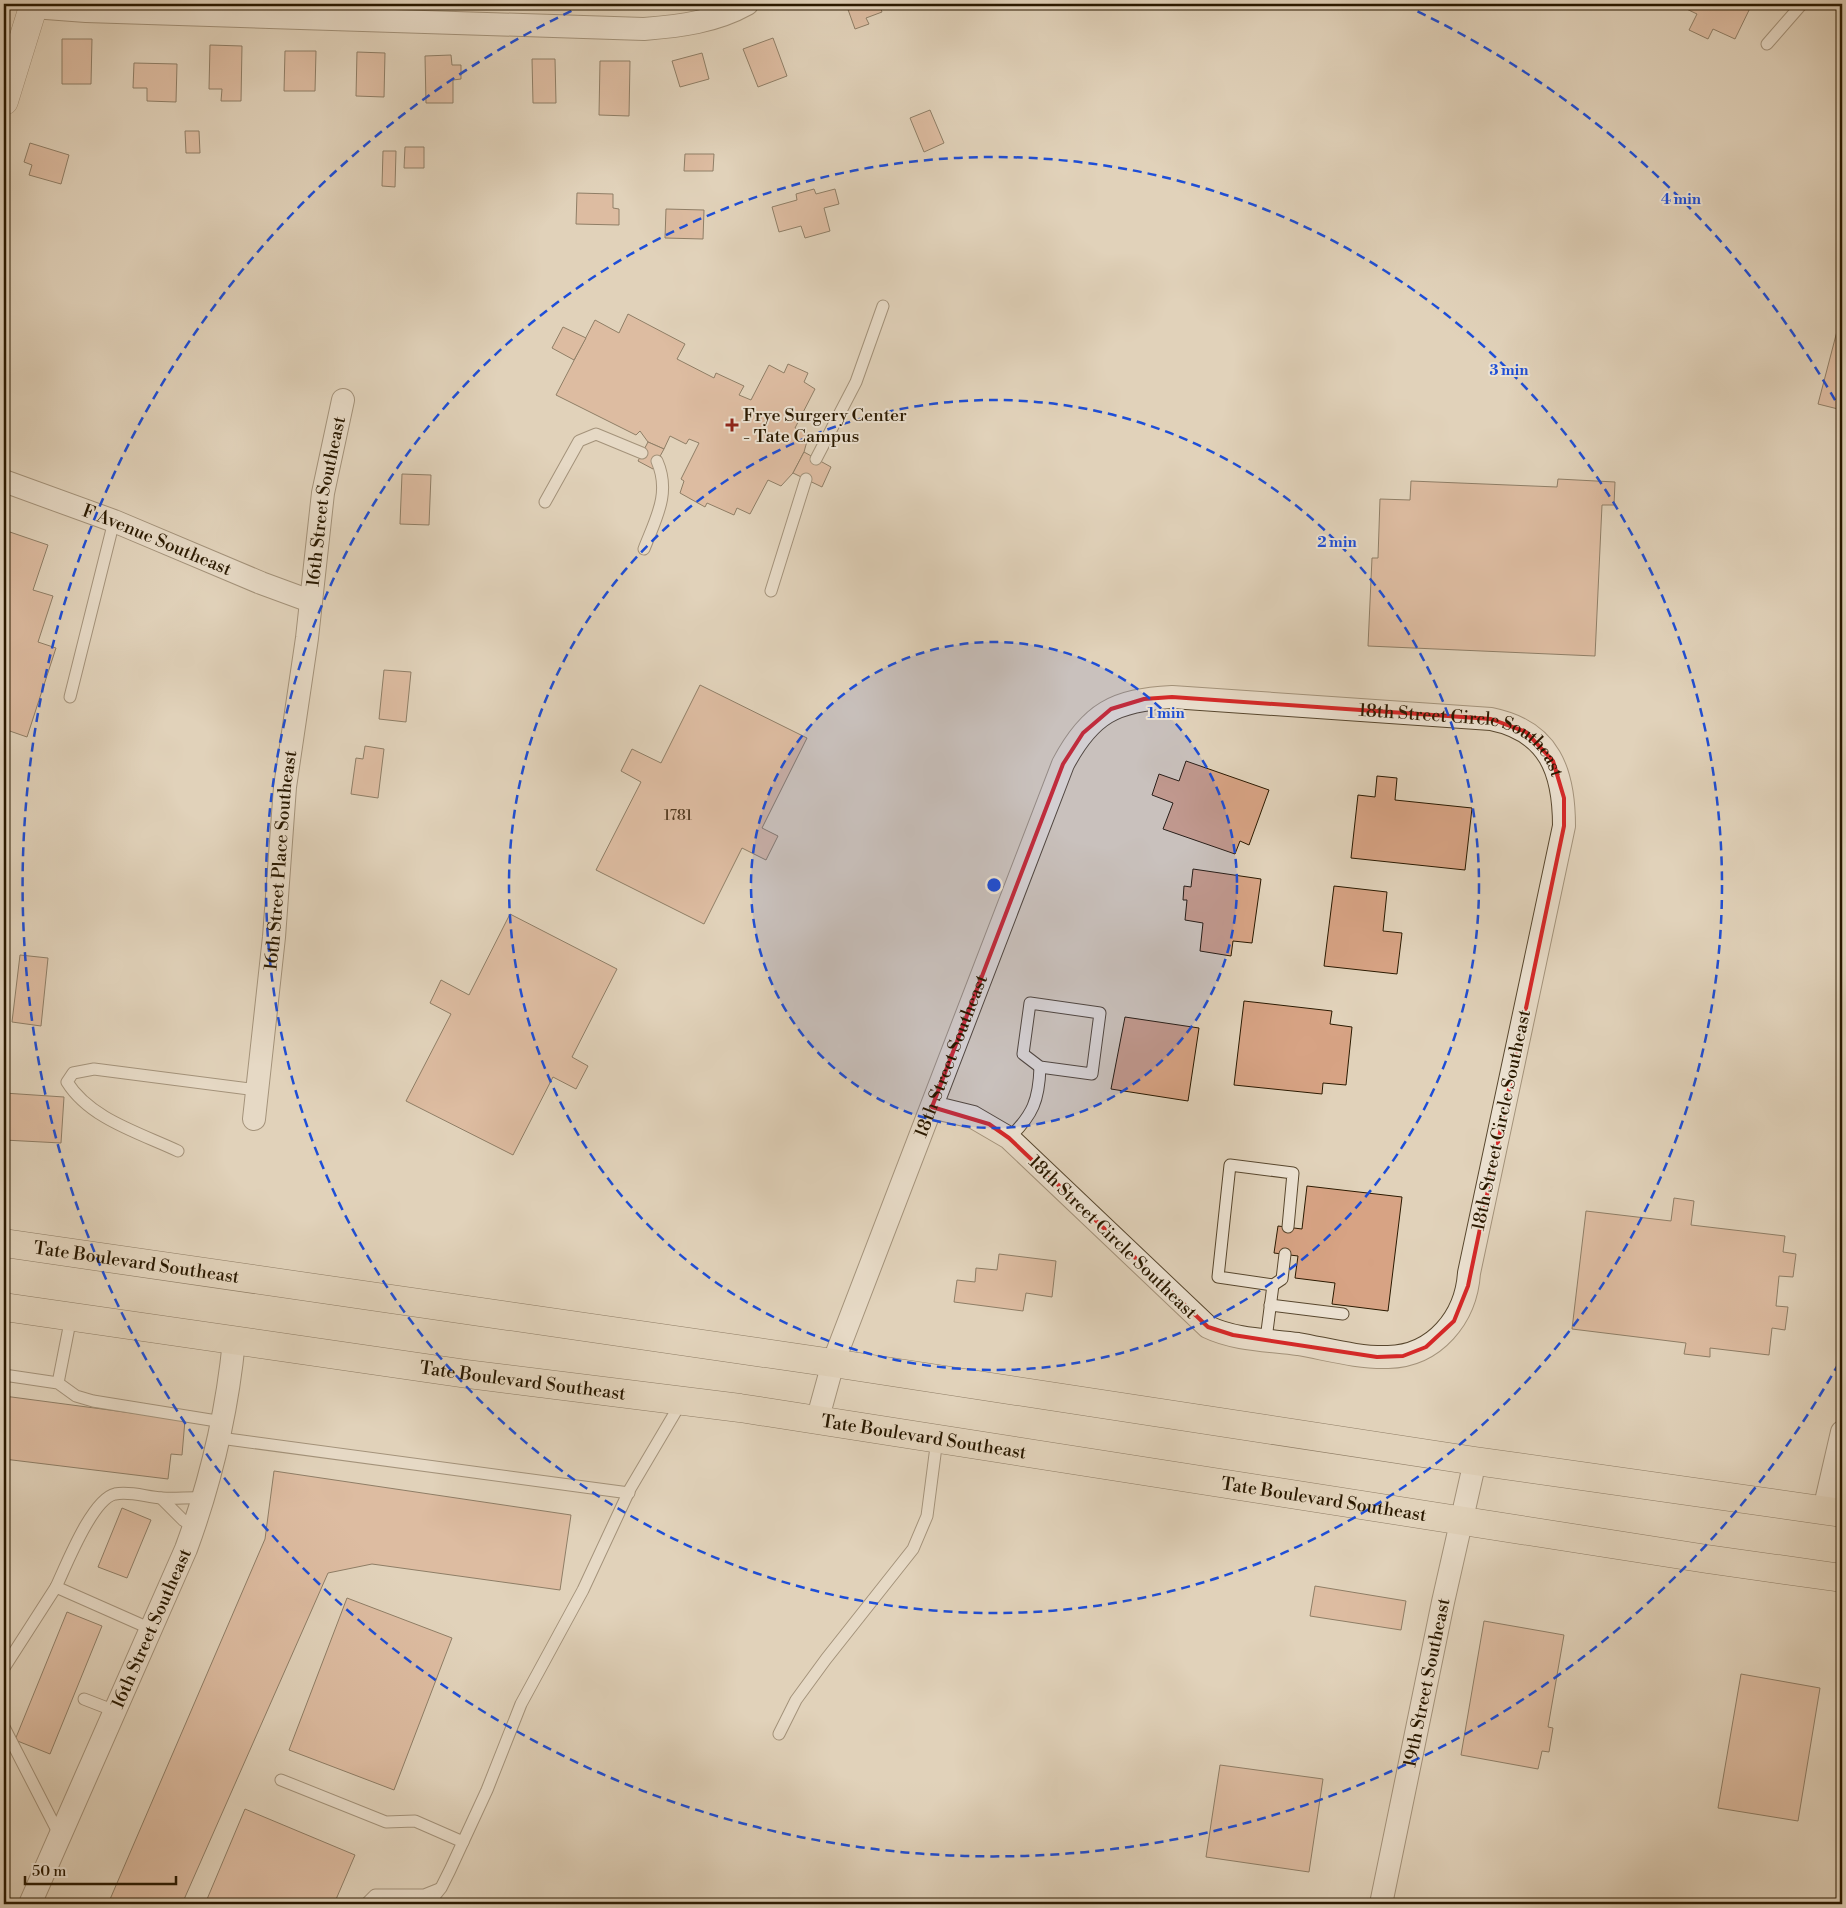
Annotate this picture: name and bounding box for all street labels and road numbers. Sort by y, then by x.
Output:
street label: 16th Street Southeast [302,414,351,588]
street label: F Avenue Southeast [79,499,236,582]
street label: 18th Street Circle Southeast [1358,699,1569,781]
street label: 16th Street Place Southeast [259,748,302,972]
street label: 18th Street Southeast [910,971,993,1141]
street label: 18th Street Circle Southeast [1467,1007,1536,1233]
street label: 18th Street Circle Southeast [1024,1151,1202,1324]
street label: Tate Boulevard Southeast [32,1236,241,1289]
street label: Tate Boulevard Southeast [418,1356,628,1406]
street label: Tate Boulevard Southeast [819,1410,1029,1465]
street label: Tate Boulevard Southeast [1220,1472,1429,1527]
street label: 16th Street Southeast [106,1545,197,1712]
street label: 19th Street Southeast [1398,1595,1456,1769]

